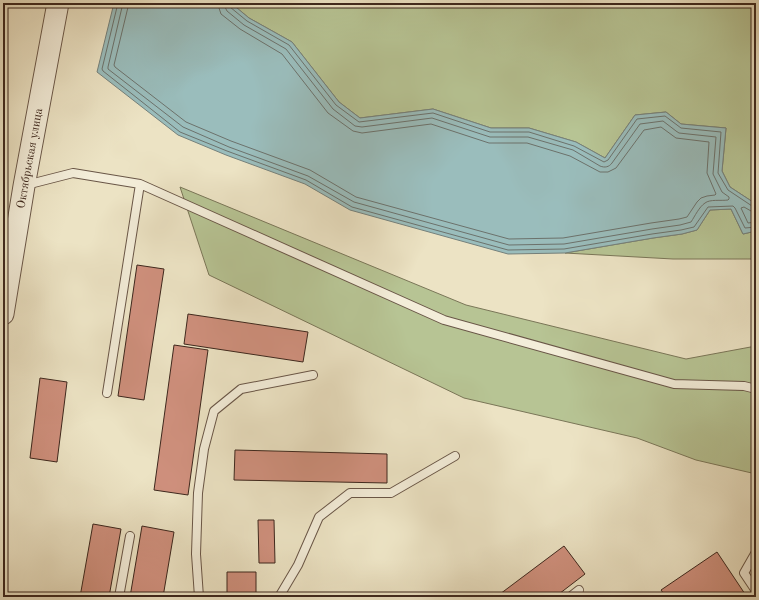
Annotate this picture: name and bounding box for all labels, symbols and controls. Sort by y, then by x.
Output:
street label: Октябрьская улица [15,107,45,209]

